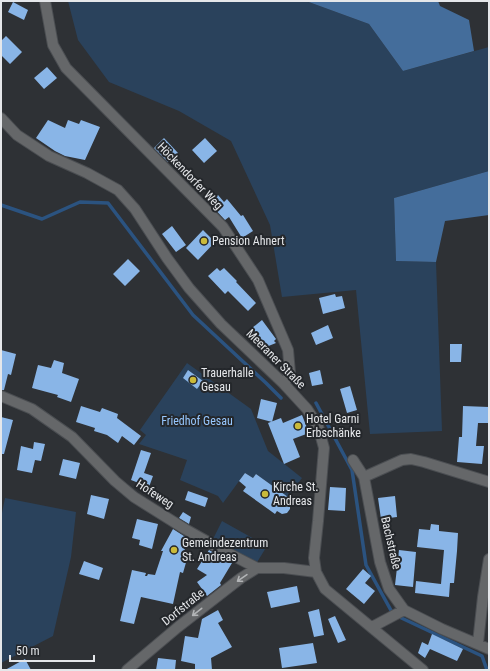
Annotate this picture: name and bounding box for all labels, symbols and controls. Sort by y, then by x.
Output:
street label: Höckendorfer Weg [155,140,226,212]
place label: Pension Ahnert [212,234,285,248]
marker: Pension Ahnert [199,236,209,246]
street label: Meeraner Straße [243,326,309,392]
place label: Trauerhalle Gesau [201,366,254,394]
marker: Trauerhalle Gesau [188,375,198,385]
place label: Hotel Garni Erbschänke [306,412,361,440]
park label: Friedhof Gesau [161,414,233,428]
marker: Hotel Garni Erbschänke [293,421,303,431]
street label: Hofeweg [134,477,177,511]
place label: Kirche St. Andreas [273,480,319,508]
marker: Kirche St. Andreas [260,489,270,499]
street label: Bachstraße [378,515,404,571]
place label: Gemeindezentrum St. Andreas [182,536,268,564]
marker: Gemeindezentrum St. Andreas [169,545,179,555]
one-way arrow [237,574,248,582]
street label: Dorfstraße [159,585,207,628]
one-way arrow [191,608,202,617]
scale bar [10,637,94,663]
text: 50 m [16,644,40,658]

